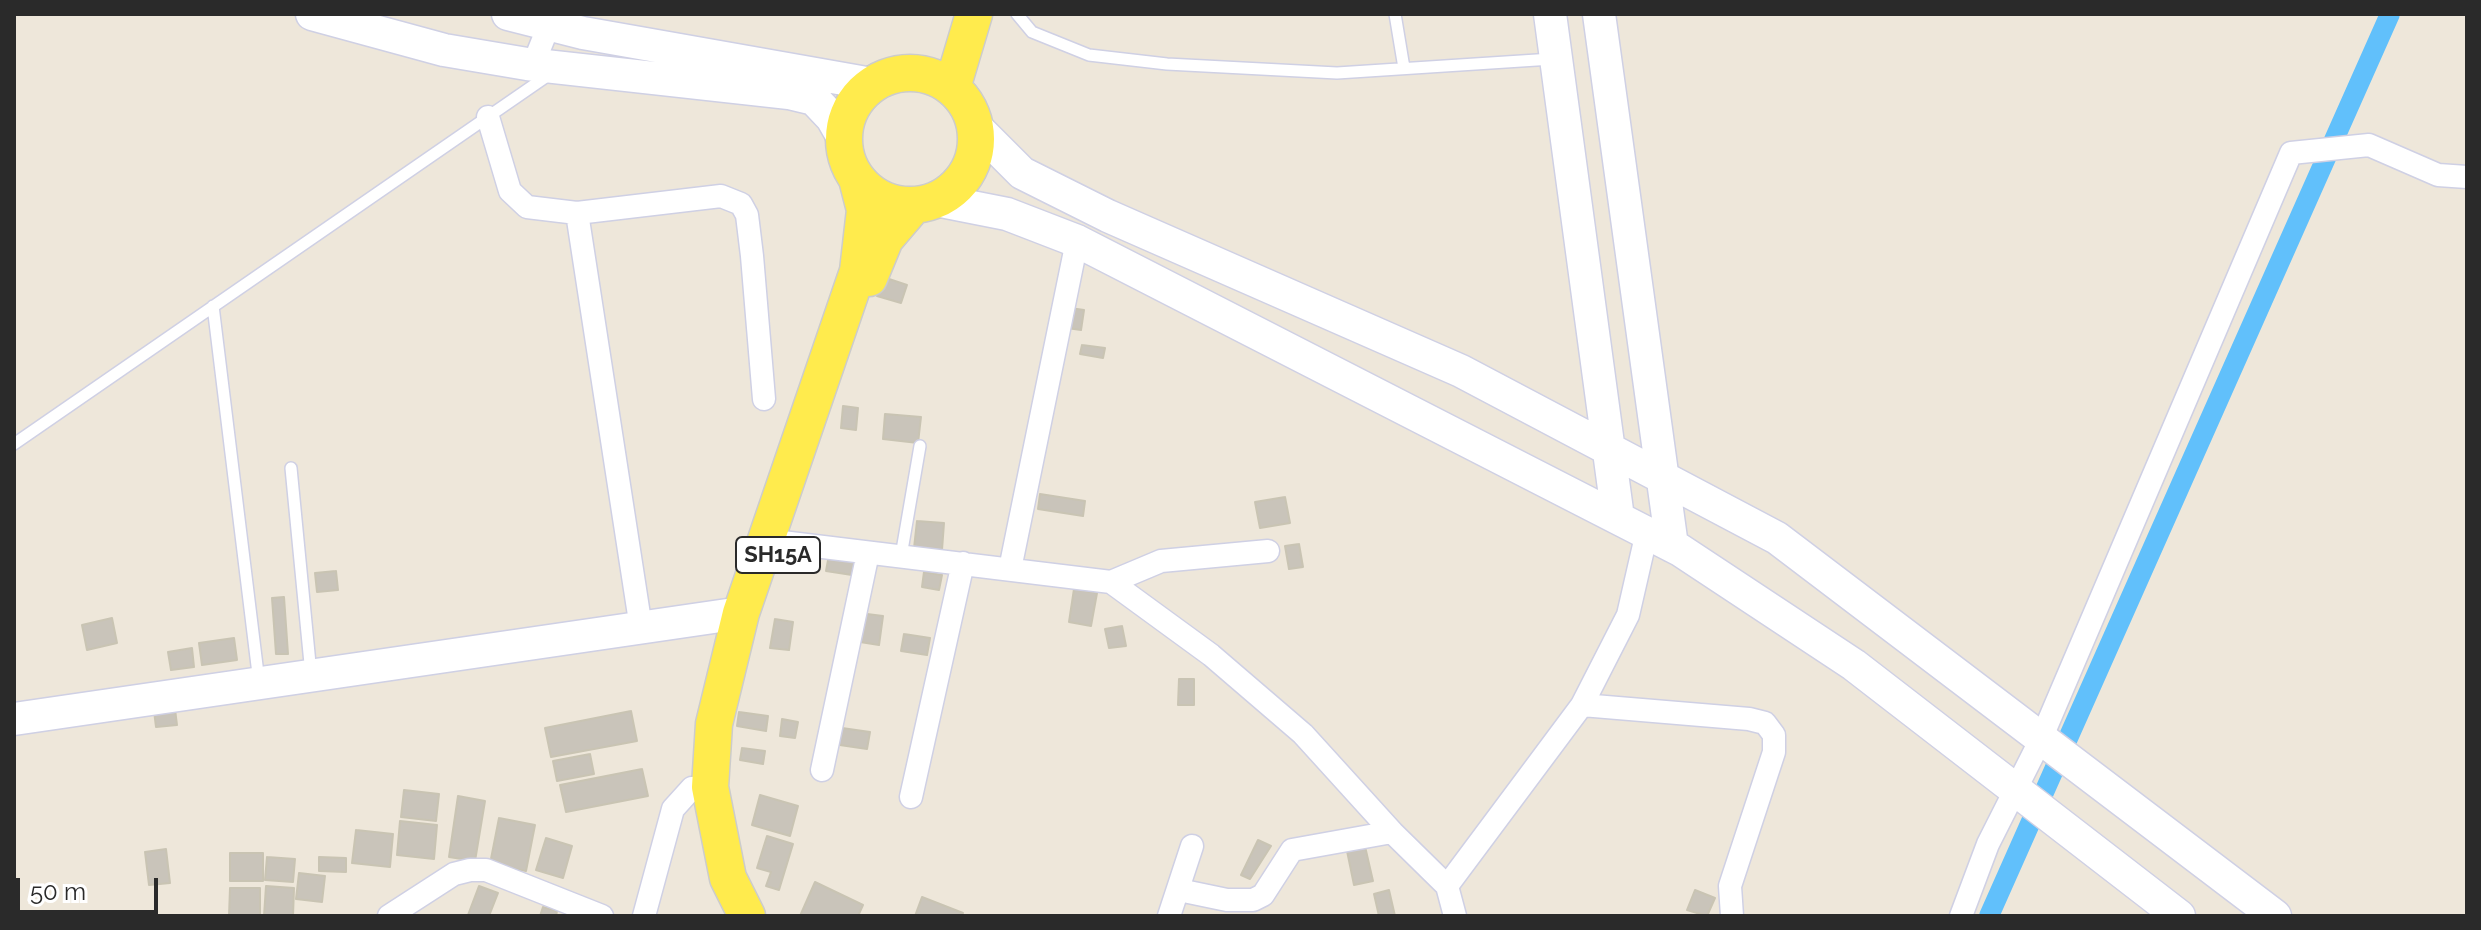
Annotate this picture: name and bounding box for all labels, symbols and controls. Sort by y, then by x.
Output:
road number: SH15A [736,537,820,573]
scale bar [20,862,162,912]
text: 50 m [30,877,86,906]

